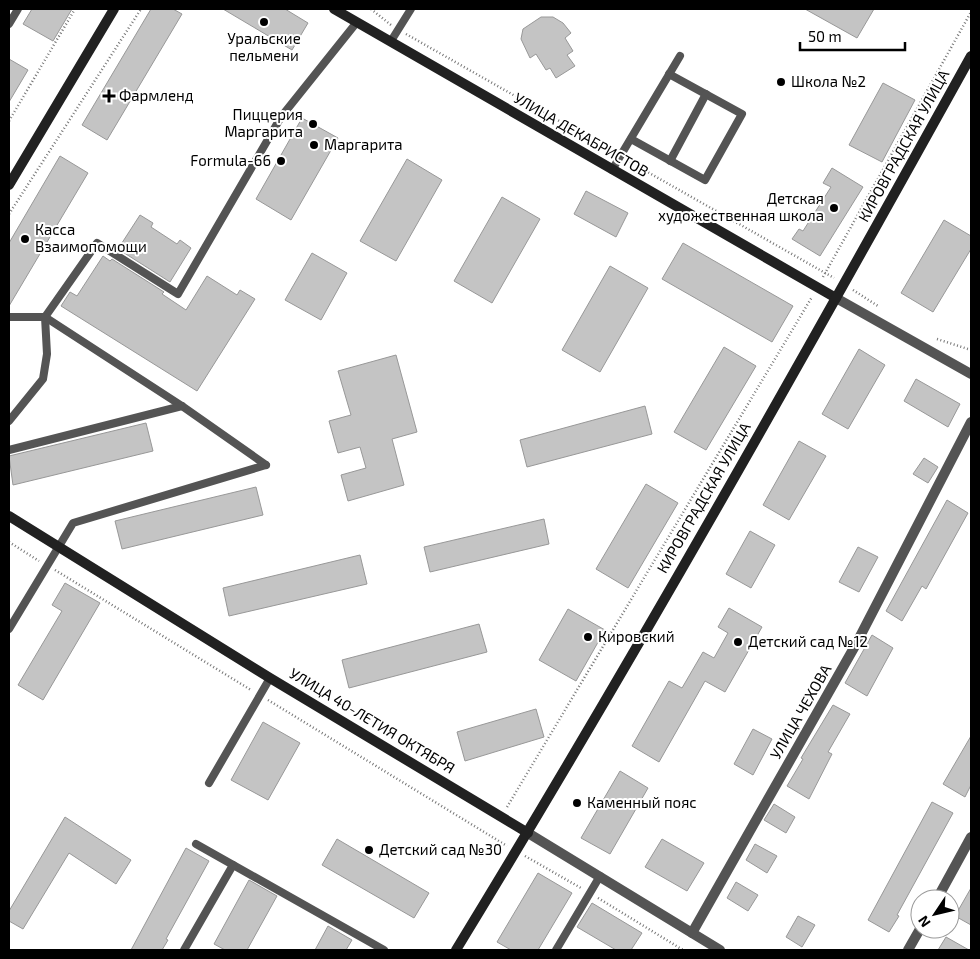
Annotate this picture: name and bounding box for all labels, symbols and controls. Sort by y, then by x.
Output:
marker: Уральские пельмени [258,16,270,28]
scale bar [800,20,905,52]
text: 50 m [808,27,842,45]
place label: Уральские пельмени [227,29,301,64]
street label: КИРОВГРАДСКАЯ УЛИЦА [854,66,953,225]
place label: Школа №2 [791,72,866,90]
marker: Школа №2 [775,76,787,88]
place label: Фармленд [119,86,194,104]
street label: УЛИЦА ДЕКАБРИСТОВ [511,88,652,180]
marker: Фармленд [103,90,115,102]
place label: Пиццерия Маргарита [224,105,303,140]
marker: Пиццерия Маргарита [307,118,319,130]
place label: Маргарита [324,135,403,153]
marker: Маргарита [308,139,320,151]
place label: Formula-66 [190,151,271,169]
marker: Formula-66 [275,155,287,167]
place label: Детская художественная школа [658,189,824,225]
marker: Детская художественная школа [828,202,840,214]
place label: Касса Взаимопомощи [35,220,147,255]
marker: Касса Взаимопомощи [19,233,31,245]
street label: КИРОВГРАДСКАЯ УЛИЦА [653,418,754,576]
place label: Кировский [598,627,674,645]
marker: Кировский [582,631,594,643]
place label: Детский сад №12 [748,632,868,650]
marker: Детский сад №12 [732,636,744,648]
street label: УЛИЦА ЧЕХОВА [766,660,835,762]
street label: УЛИЦА 40-ЛЕТИЯ ОКТЯБРЯ [287,664,458,777]
place label: Каменный пояс [587,793,697,811]
marker: Каменный пояс [571,797,583,809]
place label: Детский сад №30 [379,840,502,858]
marker: Детский сад №30 [363,844,375,856]
north arrow [910,889,960,939]
text: N [914,913,934,931]

